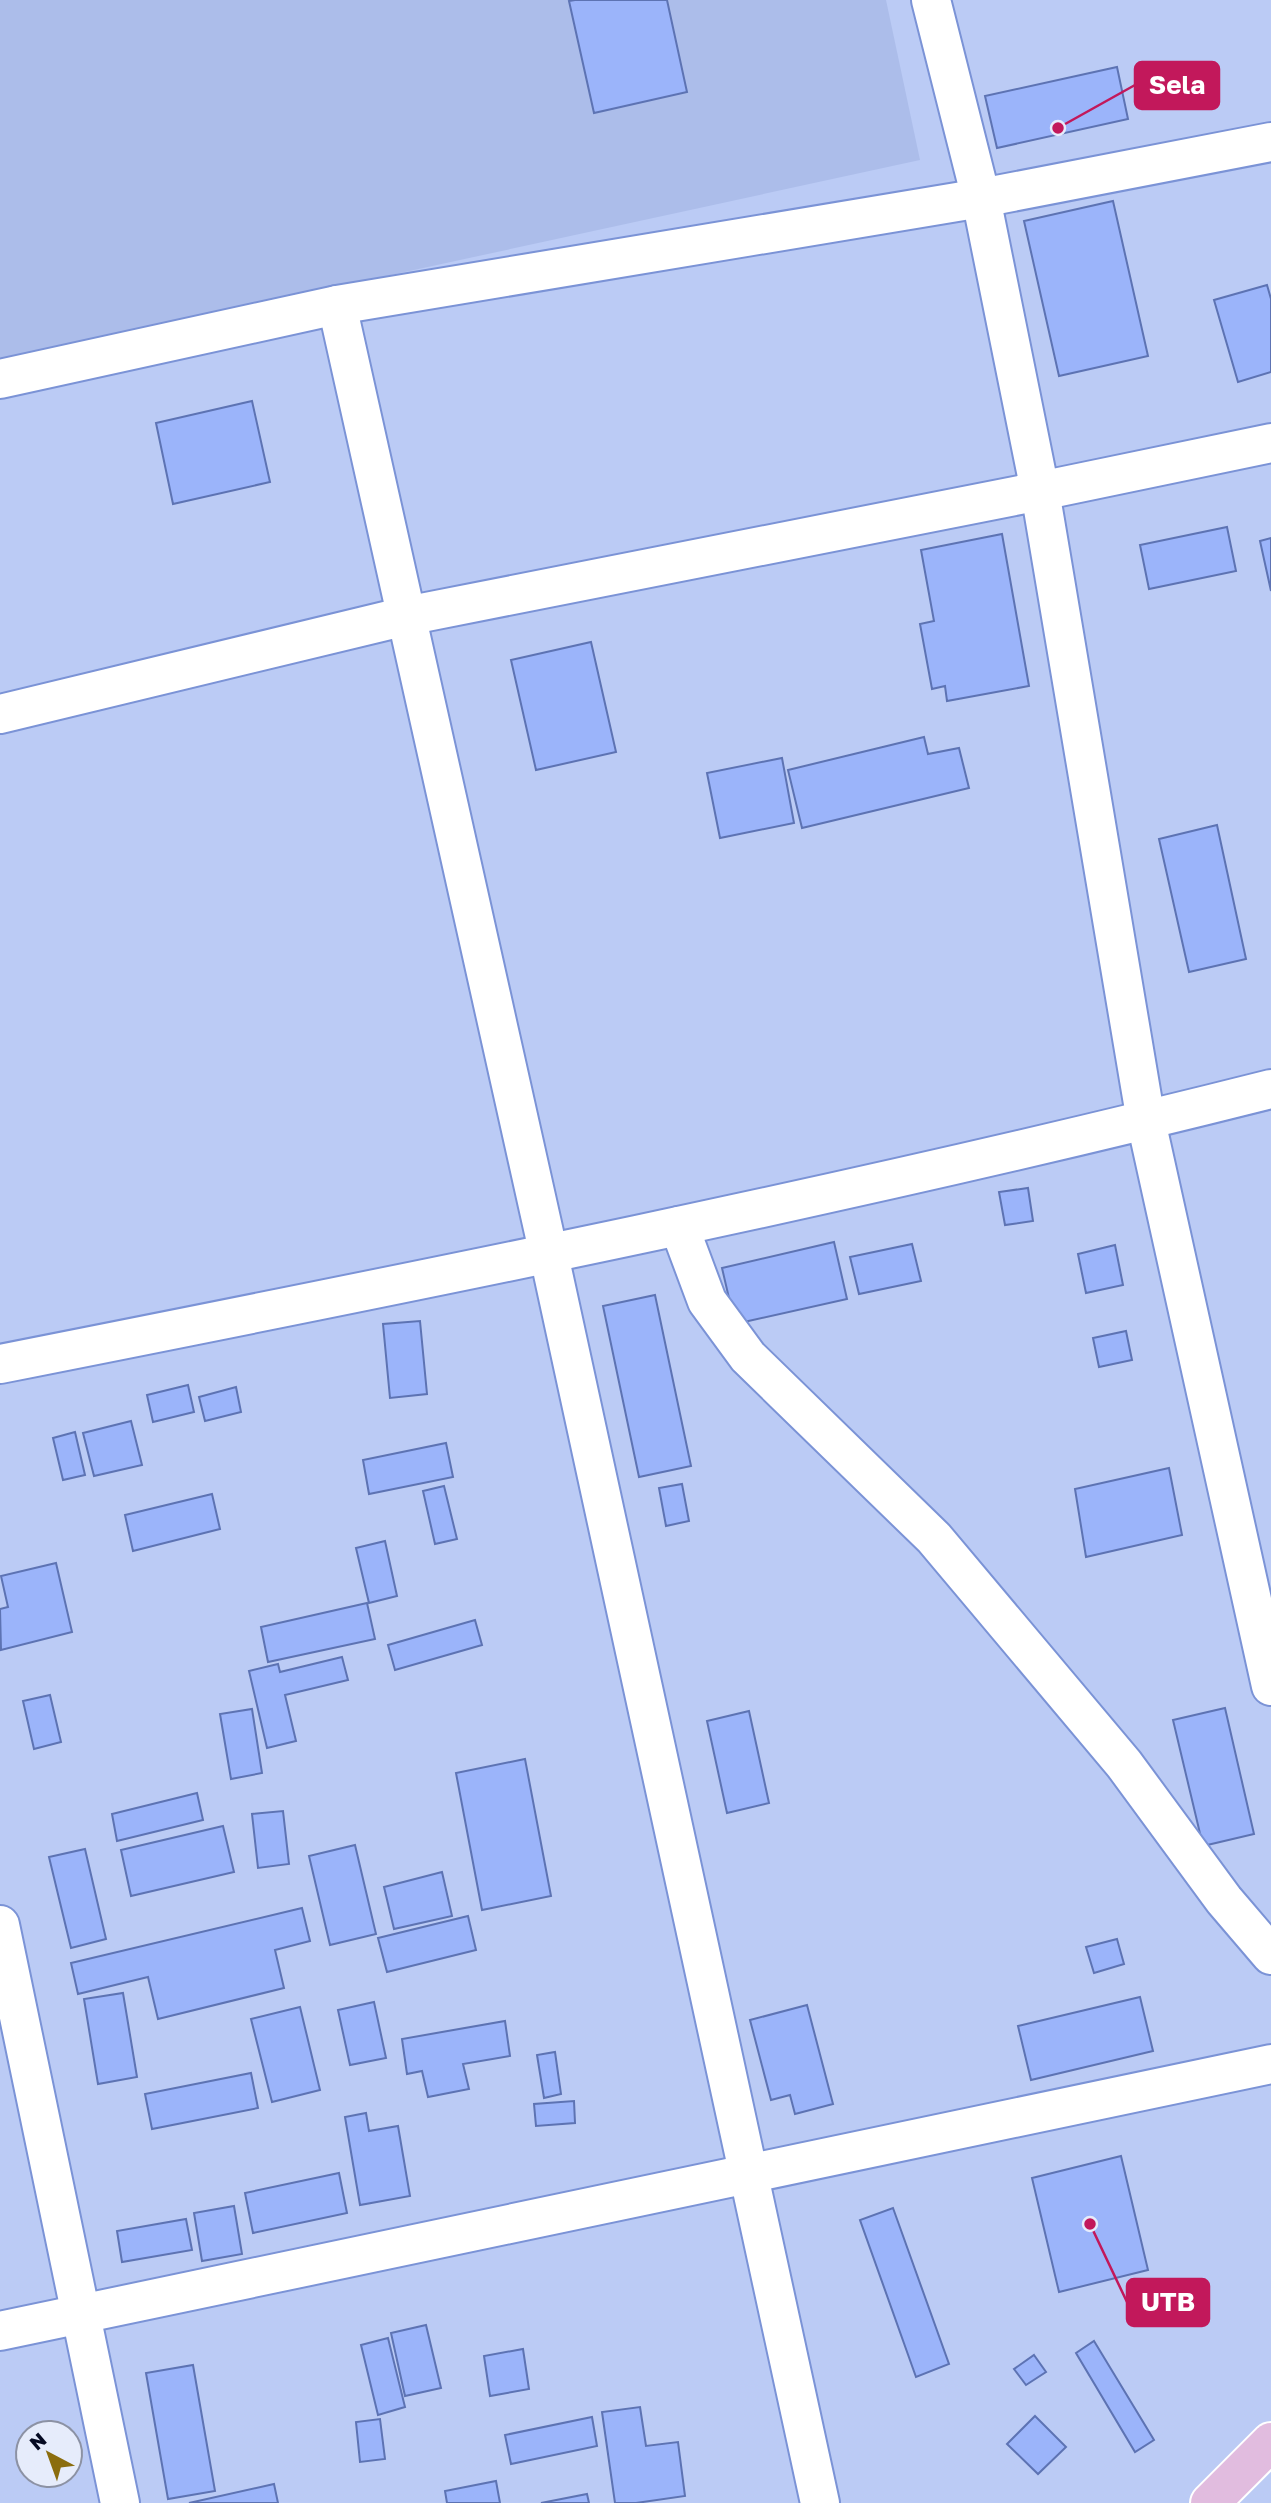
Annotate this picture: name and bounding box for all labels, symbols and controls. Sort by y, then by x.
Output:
callout: Sela [1135,62,1219,109]
text: Sela [1149,69,1205,100]
callout: UTB [1127,2279,1209,2326]
text: UTB [1141,2286,1195,2317]
north arrow [14,2419,84,2489]
text: N [25,2427,51,2454]

